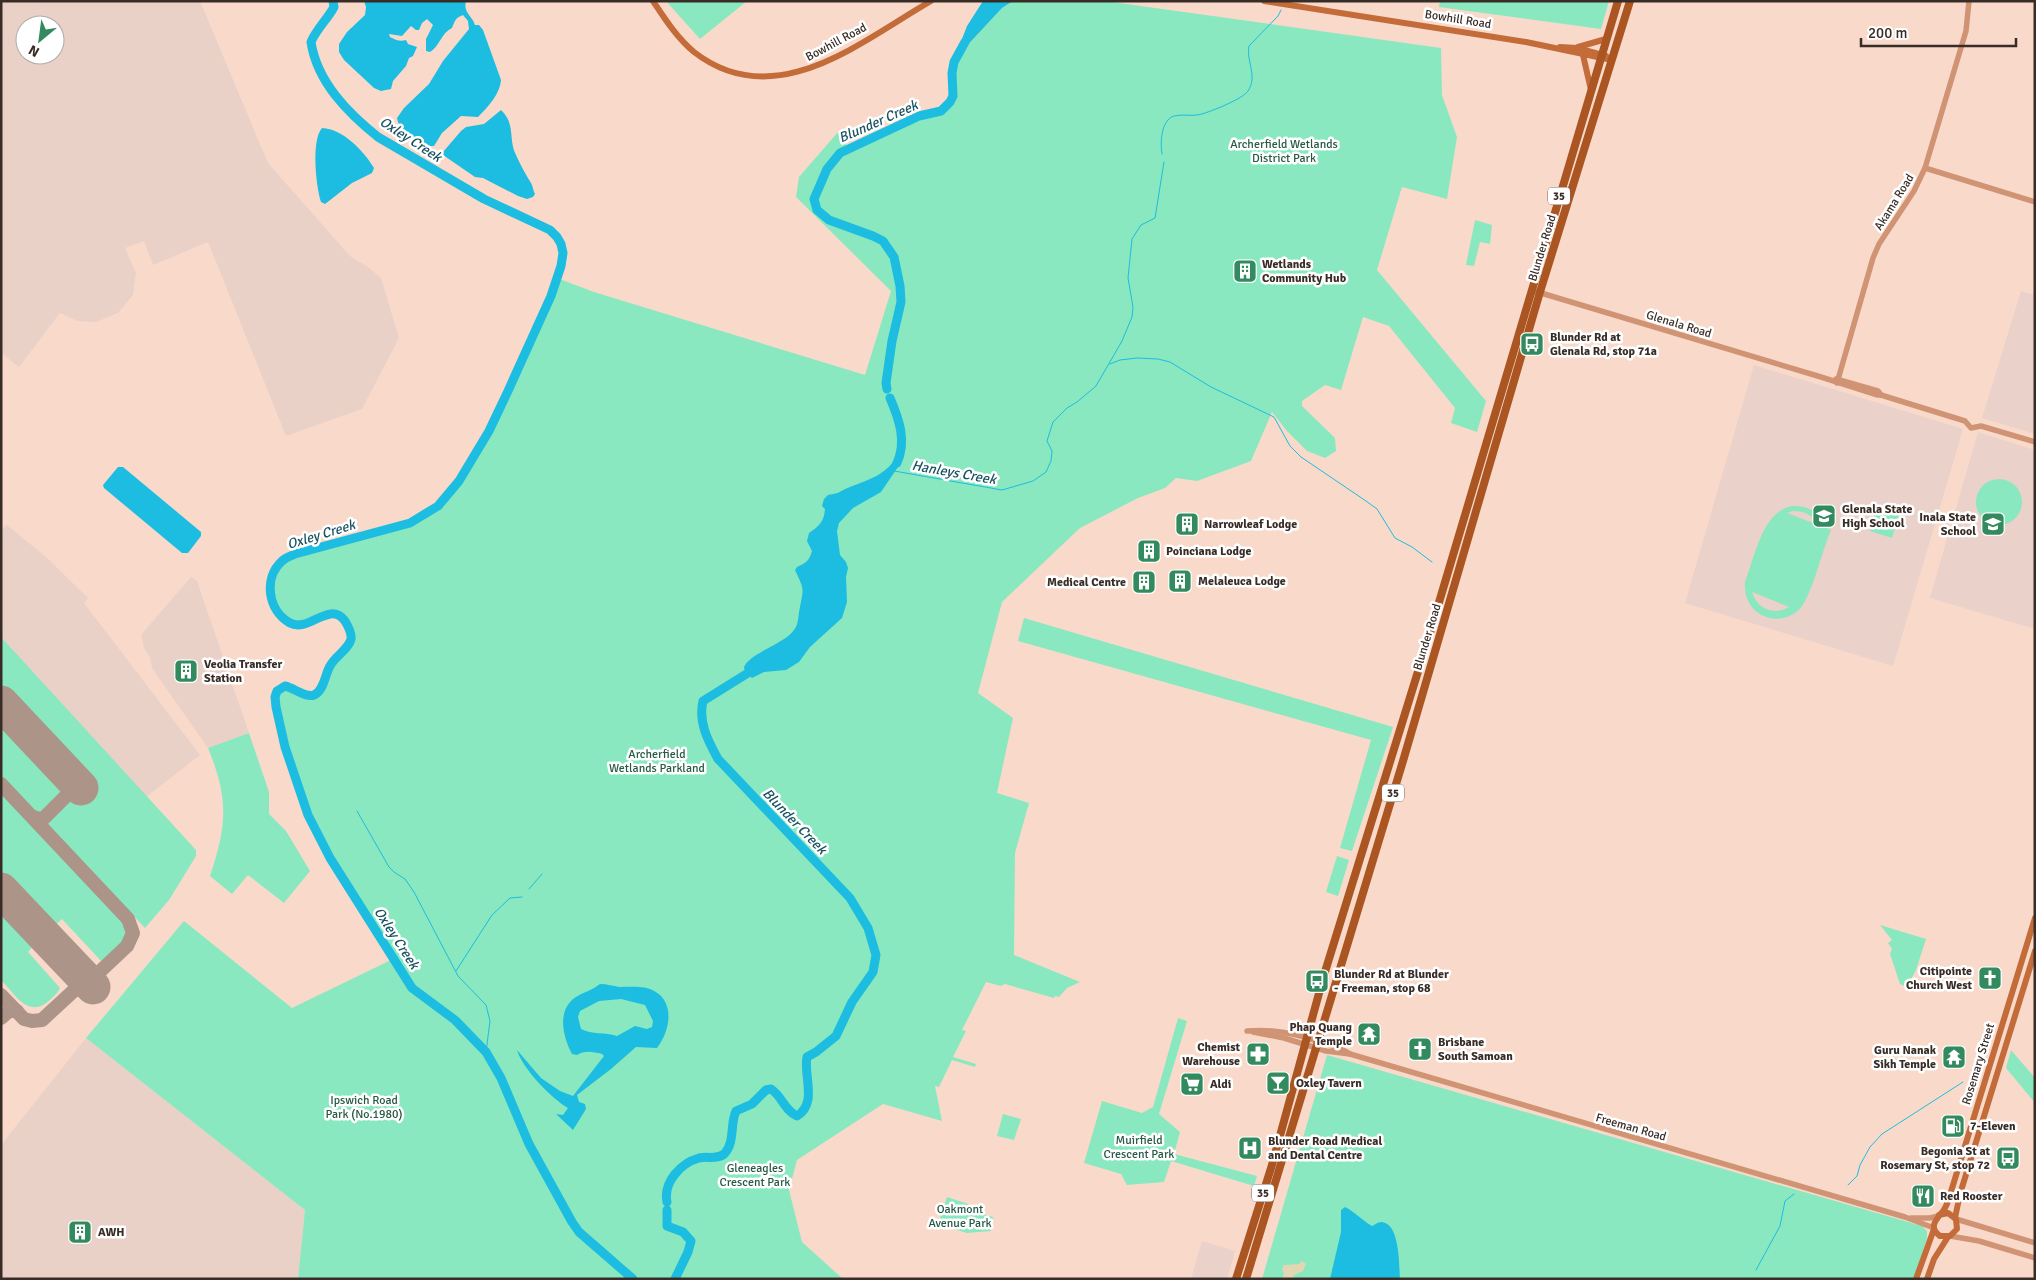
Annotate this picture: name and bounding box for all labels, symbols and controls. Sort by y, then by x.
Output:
street label: Bowhill Road [1424,7,1492,32]
north arrow [15,15,65,65]
scale bar [1861,15,2016,47]
street label: Bowhill Road [803,20,869,65]
text: 200 m [1868,24,1908,42]
text: N [26,41,42,61]
water label: Blunder Creek [836,96,922,146]
water label: Oxley Creek [377,113,446,167]
park label: Archerfield Wetlands District Park [1230,137,1338,166]
street label: Akama Road [1871,171,1918,233]
road number: 35 [1548,188,1570,205]
street label: Blunder Road [1525,213,1560,283]
place label: Wetlands Community Hub [1262,257,1347,286]
building icon: Wetlands Community Hub [1232,258,1258,284]
street label: Glenala Road [1644,307,1713,342]
place label: Blunder Rd at Glenala Rd, stop 71a [1550,330,1657,359]
bus stop icon: Blunder Rd at Glenala Rd, stop 71a [1519,331,1545,357]
water label: Hanleys Creek [911,457,999,489]
place label: Glenala State High School [1842,502,1912,531]
school or university icon: Glenala State High School [1811,503,1837,529]
place label: Inala State School [1919,510,1976,539]
building icon: Narrowleaf Lodge [1174,511,1200,537]
school or university icon: Inala State School [1980,511,2006,537]
water label: Oxley Creek [285,515,359,553]
place label: Narrowleaf Lodge [1204,517,1297,532]
building icon: Poinciana Lodge [1136,538,1162,564]
place label: Poinciana Lodge [1166,544,1251,559]
building icon: Melaleuca Lodge [1167,568,1193,594]
building icon: Medical Centre [1131,569,1157,595]
place label: Melaleuca Lodge [1198,574,1286,589]
place label: Medical Centre [1047,575,1126,590]
street label: Blunder Road [1410,602,1445,672]
place label: Veolia Transfer Station [204,657,282,686]
building icon: Veolia Transfer Station [173,658,199,684]
park label: Archerfield Wetlands Parkland [609,747,705,776]
road number: 35 [1382,784,1404,801]
water label: Blunder Creek [759,785,832,859]
water label: Oxley Creek [370,904,424,974]
place label: Citipointe Church West [1906,964,1972,993]
church icon: Citipointe Church West [1977,965,2003,991]
place label: Blunder Rd at Blunder - Freeman, stop 68 [1334,967,1449,996]
bus stop icon: Blunder Rd at Blunder - Freeman, stop 68 [1304,968,1330,994]
place label: Phap Quang Temple [1289,1020,1353,1049]
temple icon: Phap Quang Temple [1356,1021,1382,1047]
street label: Rosemary Street [1959,1022,1998,1107]
place label: Brisbane South Samoan [1438,1035,1513,1064]
church icon: Brisbane South Samoan [1407,1036,1433,1062]
place label: Chemist Warehouse [1182,1040,1241,1069]
pharmacy icon: Chemist Warehouse [1245,1041,1271,1067]
place label: Guru Nanak Sikh Temple [1874,1043,1937,1072]
temple icon: Guru Nanak Sikh Temple [1941,1044,1967,1070]
bar icon: Oxley Tavern [1265,1070,1291,1096]
supermarket icon: Aldi [1179,1071,1205,1097]
place label: Oxley Tavern [1296,1076,1362,1091]
place label: Aldi [1210,1077,1231,1092]
park label: Ipswich Road Park (No.1980) [325,1093,403,1122]
street label: Freeman Road [1594,1110,1668,1145]
fuel station icon: 7-Eleven [1940,1113,1966,1139]
place label: 7-Eleven [1970,1119,2016,1134]
park label: Muirfield Crescent Park [1104,1133,1174,1162]
place label: Blunder Road Medical and Dental Centre [1268,1134,1382,1163]
hospital icon: Blunder Road Medical and Dental Centre [1237,1135,1263,1161]
place label: Begonia St at Rosemary St, stop 72 [1880,1144,1991,1173]
bus stop icon: Begonia St at Rosemary St, stop 72 [1995,1145,2021,1171]
park label: Gleneagles Crescent Park [720,1161,790,1190]
restaurant icon: Red Rooster [1910,1183,1936,1209]
road number: 35 [1252,1184,1274,1202]
place label: Red Rooster [1940,1189,2003,1204]
park label: Oakmont Avenue Park [928,1202,992,1231]
building icon: AWH [67,1219,93,1245]
place label: AWH [98,1225,125,1240]

